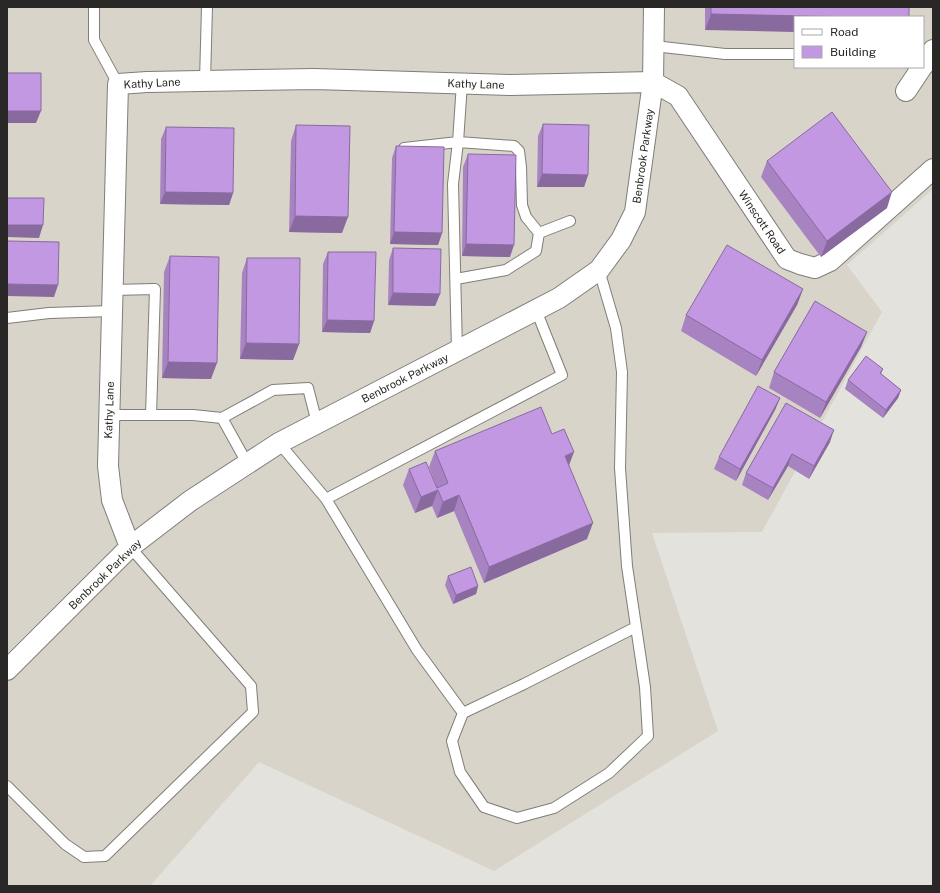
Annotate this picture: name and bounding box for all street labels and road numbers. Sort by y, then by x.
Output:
street label: Kathy Lane [123,76,181,90]
street label: Kathy Lane [447,77,505,91]
street label: Benbrook Parkway [630,108,656,204]
street label: Winscott Road [736,188,788,256]
street label: Benbrook Parkway [360,351,451,405]
street label: Kathy Lane [102,381,116,439]
street label: Benbrook Parkway [66,536,144,612]

